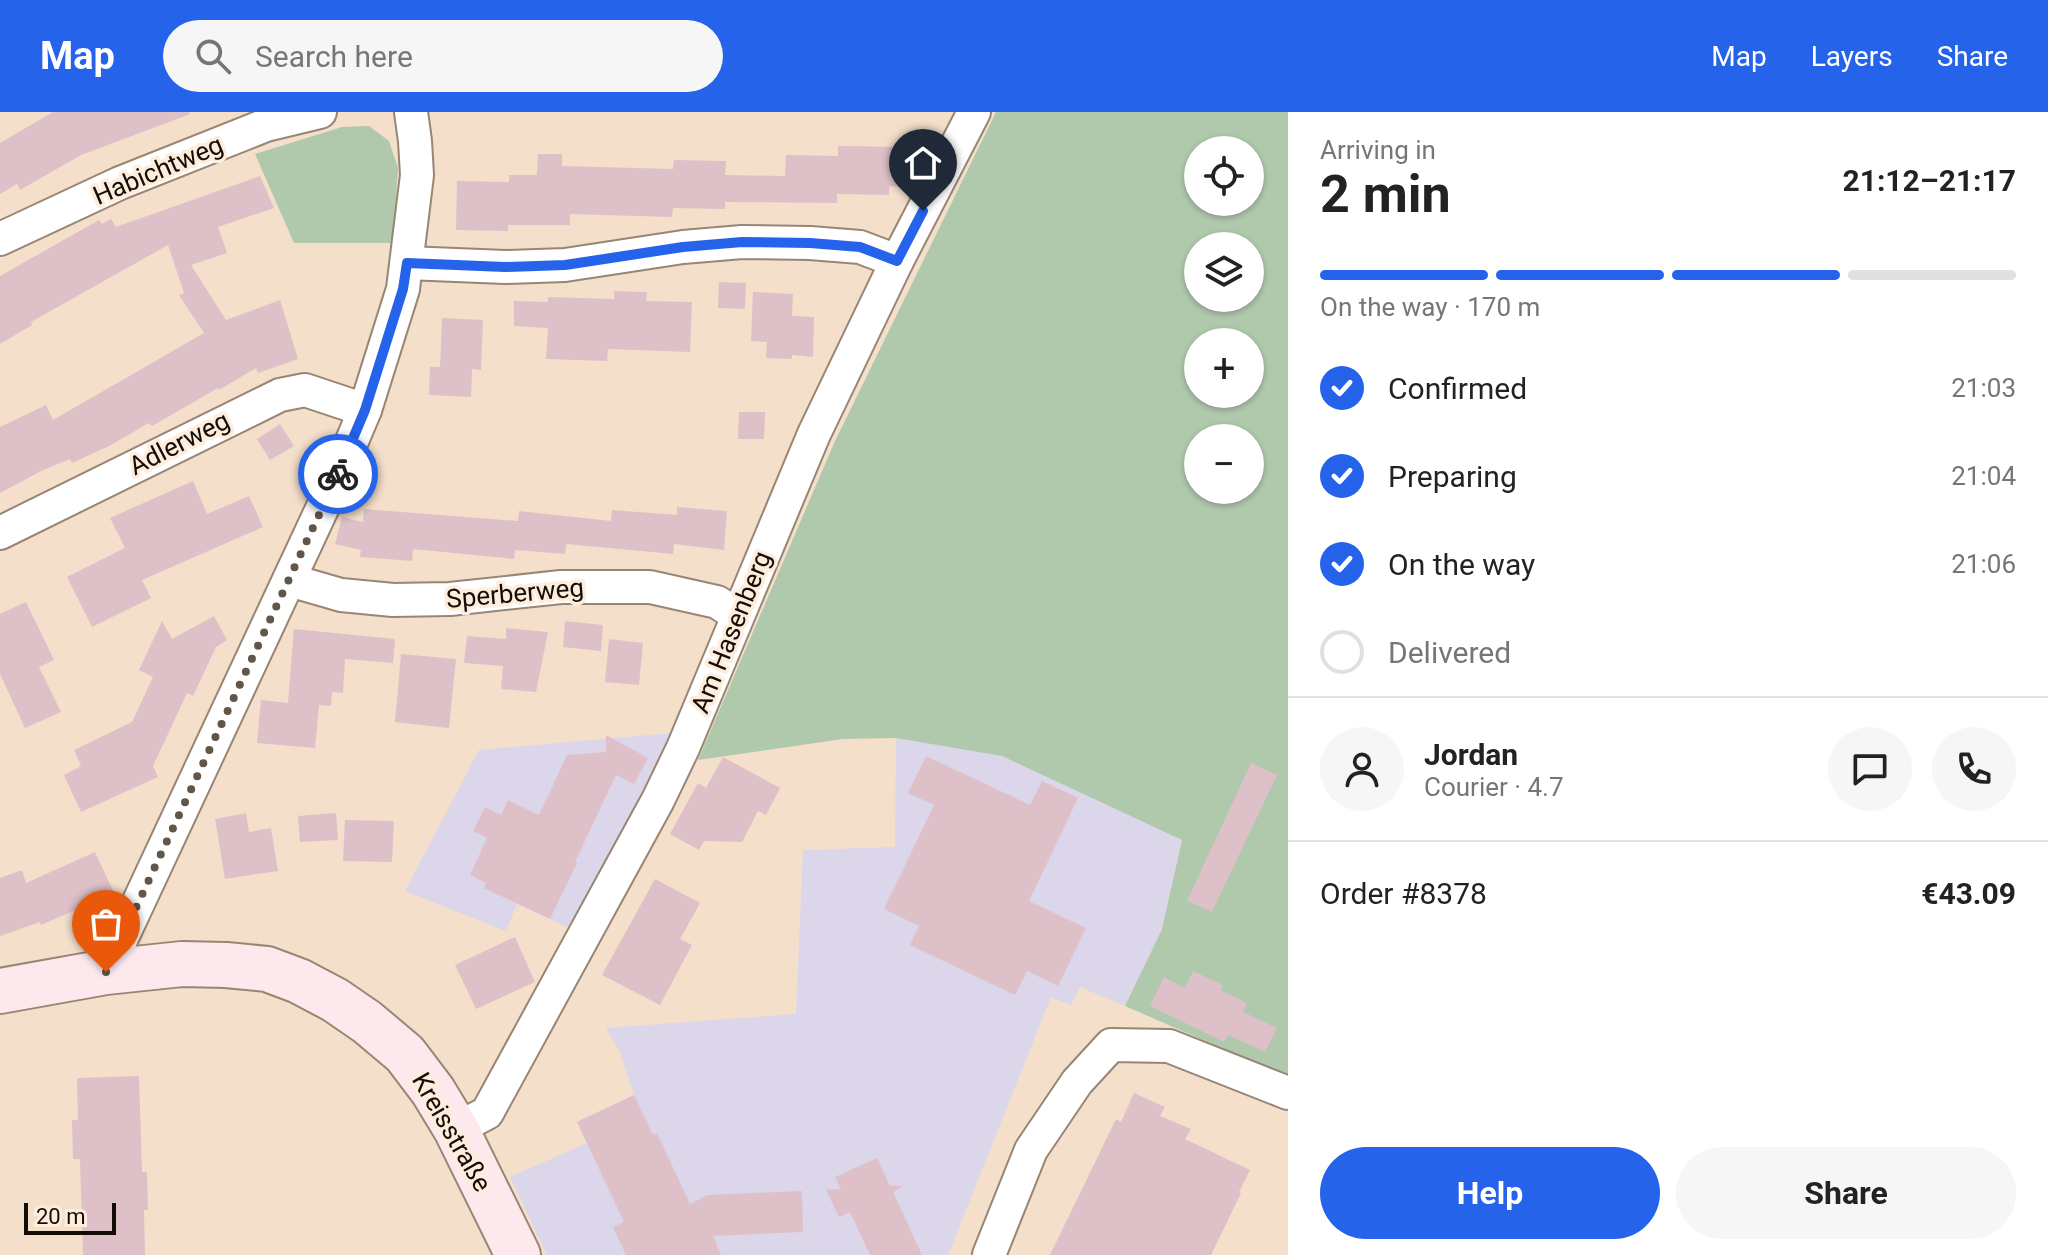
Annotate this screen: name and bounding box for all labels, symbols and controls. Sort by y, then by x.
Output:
search box [163,20,723,92]
text: Map [40,34,115,78]
icon: search [191,34,235,78]
text: Search here [255,39,413,74]
text: Map [1711,40,1767,73]
text: Layers [1811,40,1893,73]
text: Share [1937,40,2008,73]
street label: Habichtweg [89,129,227,211]
pin [889,129,957,211]
text: Arriving in [1320,135,1436,165]
map controls [1184,136,1264,504]
button: locate [1184,136,1264,216]
icon: home [901,141,945,185]
text: 21:12–21:17 [1842,163,2016,198]
text: 2 min [1320,164,1451,225]
button: layers [1184,232,1264,312]
text: On the way · 170 m [1320,292,1540,322]
button: + [1184,328,1264,408]
icon: check [1320,366,1364,410]
text: Confirmed [1388,371,1527,406]
text: 21:03 [1951,373,2016,403]
street label: Adlerweg [124,405,234,481]
button: − [1184,424,1264,504]
courier [298,434,378,514]
icon: bike [316,452,360,496]
icon: check [1320,454,1364,498]
text: Preparing [1388,459,1517,494]
text: 21:04 [1951,461,2016,491]
icon: check [1320,542,1364,586]
street label: Am Hasenberg [685,547,777,717]
text: On the way [1388,547,1535,582]
text: 21:06 [1951,549,2016,579]
street label: Sperberweg [445,572,585,614]
text: Delivered [1388,635,1511,670]
button: person [1320,727,1404,811]
button: chat [1828,727,1912,811]
button: phone [1932,727,2016,811]
text: Jordan [1424,737,1518,772]
text: Courier · 4.7 [1424,772,1564,802]
text: Order #8378 [1320,876,1487,911]
text: €43.09 [1921,876,2016,911]
pin [72,890,140,972]
icon: bag [84,902,128,946]
street label: Kreisstraße [406,1067,498,1197]
button: Help [1320,1147,1660,1239]
button: Share [1676,1147,2016,1239]
scale bar [24,1199,116,1235]
text: 20 m [36,1204,85,1229]

